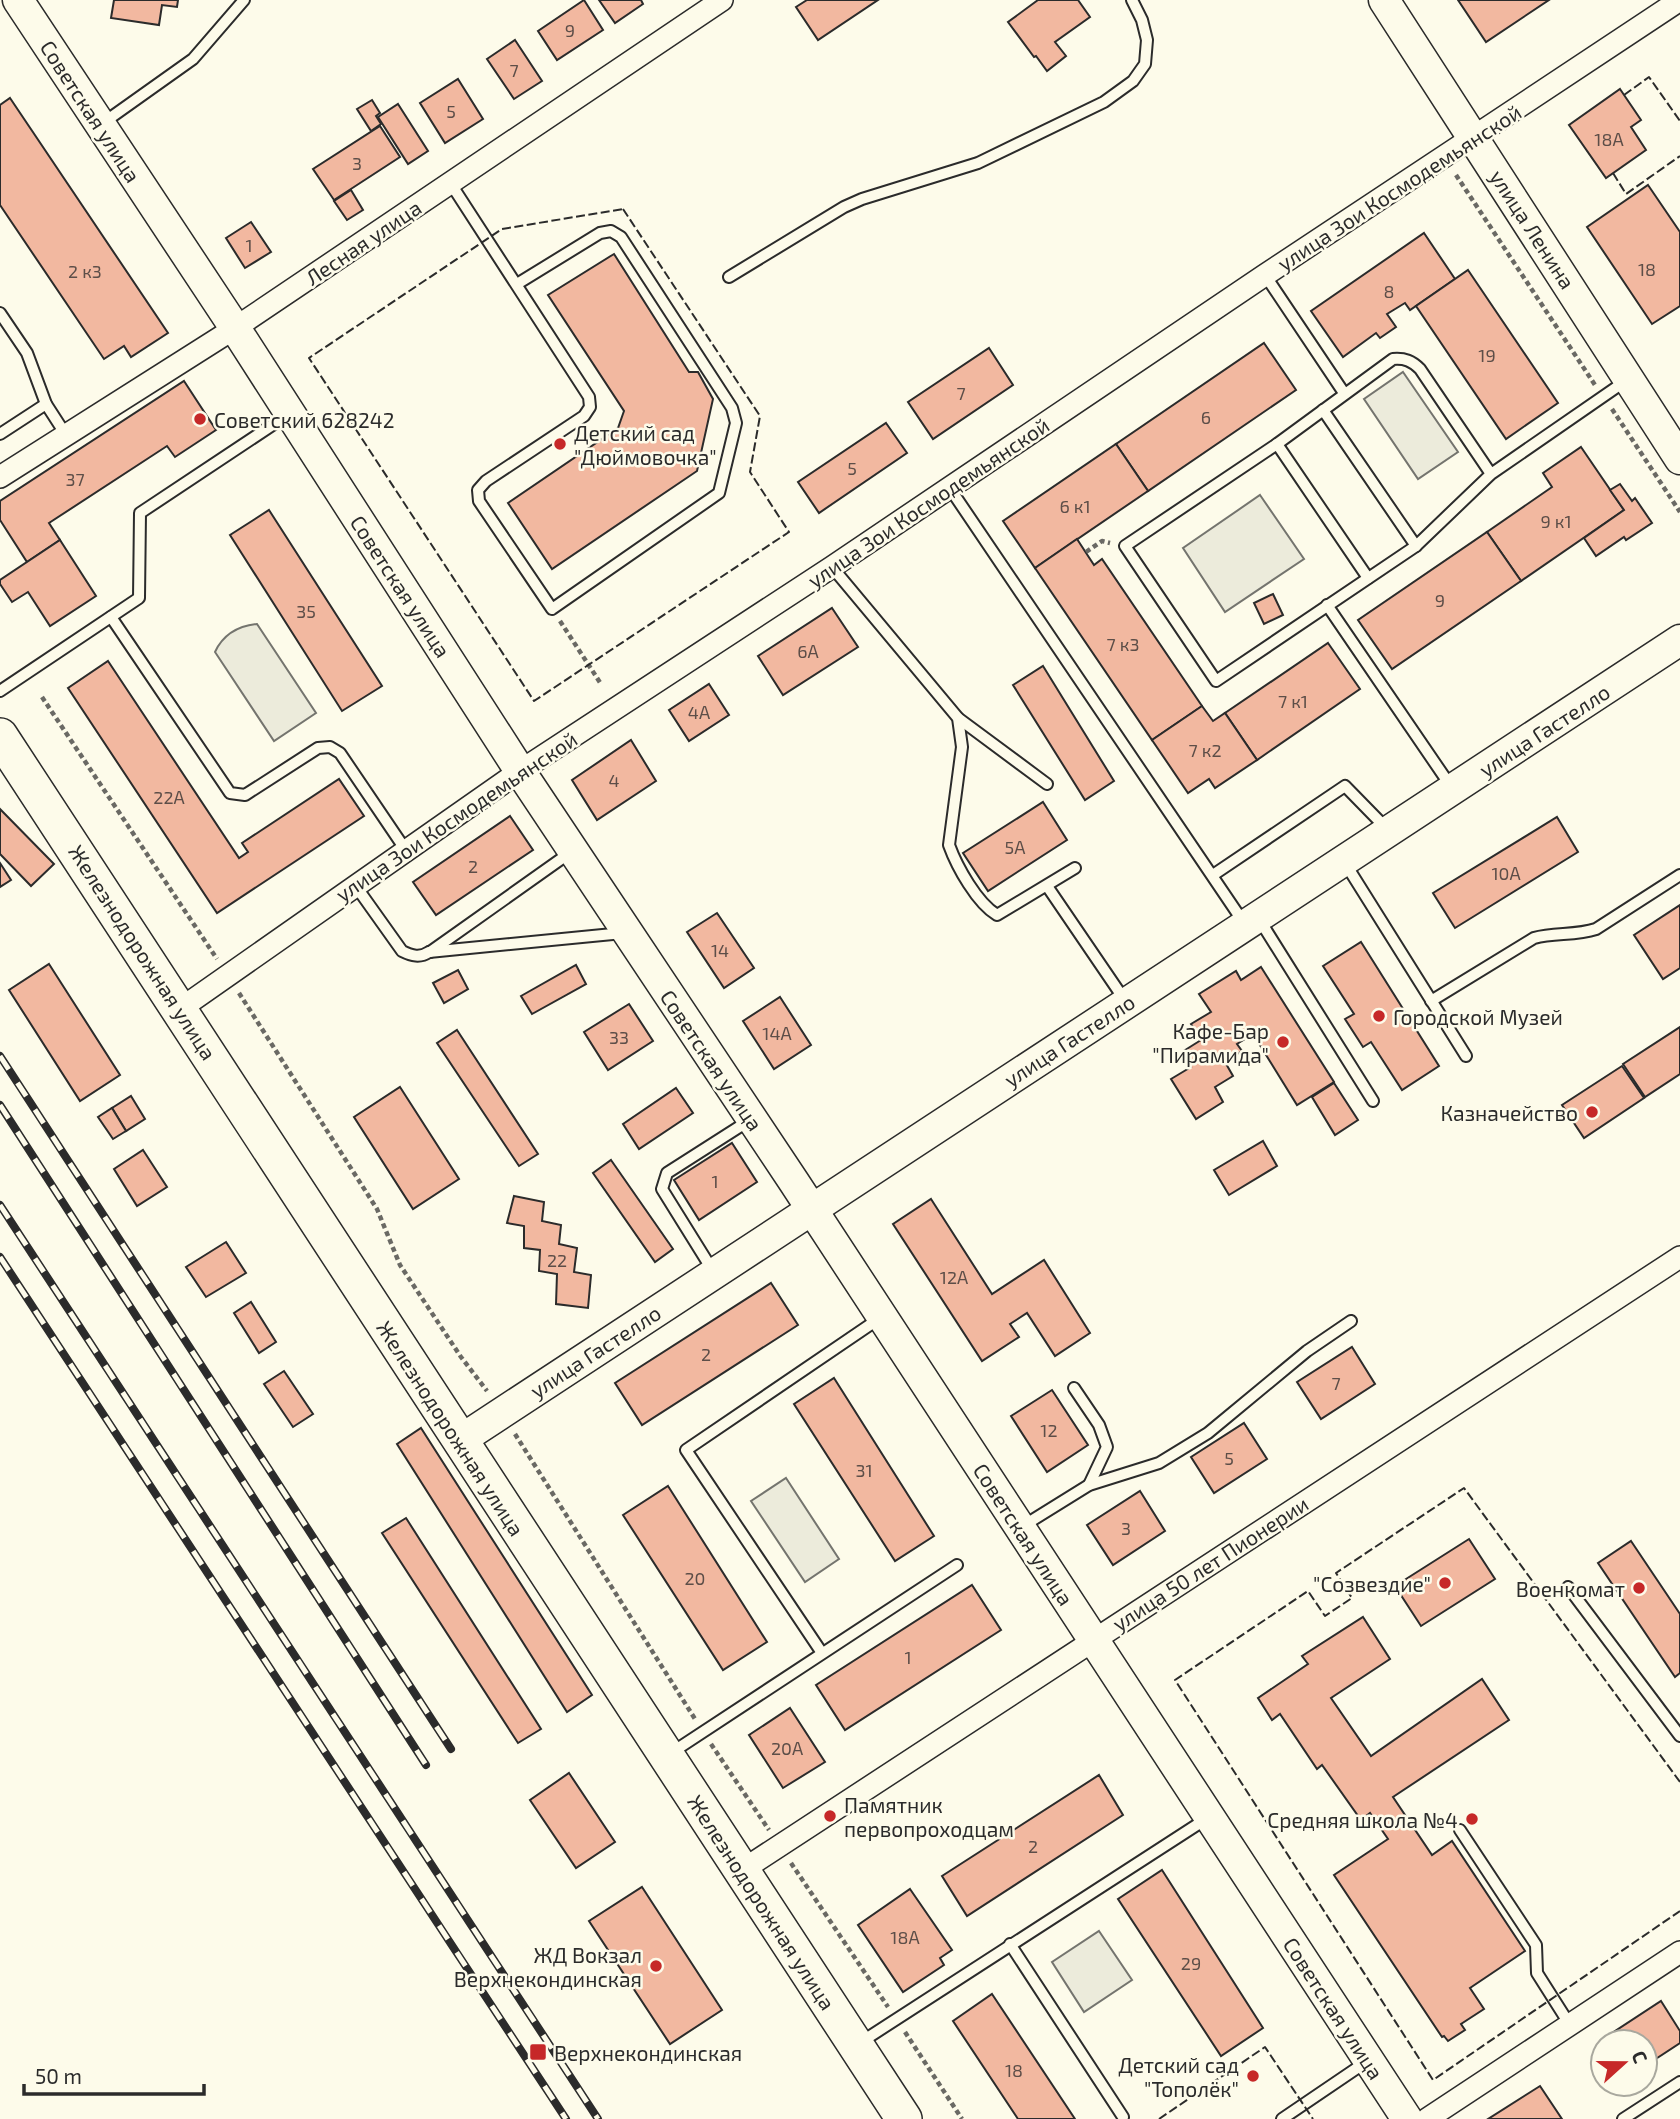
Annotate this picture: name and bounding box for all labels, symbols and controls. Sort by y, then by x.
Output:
house number: 9 [565,19,575,41]
street label: Советская улица [35,35,146,187]
house number: 7 [509,59,519,81]
street label: улица Зои Космодемьянской [1272,99,1526,276]
house number: 5 [446,100,456,122]
house number: 18А [1594,128,1624,150]
house number: 3 [352,152,362,174]
street label: улица Ленина [1484,165,1581,294]
street label: Лесная улица [301,194,426,291]
house number: 1 [245,234,253,256]
house number: 18 [1638,258,1656,280]
house number: 2 к3 [68,260,102,282]
house number: 8 [1384,280,1394,302]
house number: 19 [1478,344,1496,366]
house number: 7 [956,382,966,404]
house number: 6 [1201,406,1211,428]
place label: Советский 628242 [214,407,394,432]
marker: Советский 628242 [192,411,208,427]
street label: улица Зои Космодемьянской [803,412,1054,593]
place label: Детский сад "Дюймовочка" [574,420,717,469]
marker: Детский сад "Дюймовочка" [552,436,568,452]
house number: 5 [847,457,857,479]
house number: 37 [65,468,85,490]
house number: 6 к1 [1059,495,1091,517]
street label: Советская улица [345,510,456,662]
house number: 9 к1 [1540,510,1572,532]
house number: 9 [1435,589,1445,611]
house number: 35 [296,600,316,622]
house number: 7 к3 [1107,633,1139,655]
house number: 6А [797,640,820,662]
street label: улица Гастелло [1474,678,1615,782]
house number: 7 к1 [1278,690,1308,712]
house number: 4А [688,701,711,723]
street label: улица Зои Космодемьянской [331,726,582,907]
house number: 7 к2 [1189,739,1222,761]
house number: 4 [608,769,620,791]
house number: 22А [153,786,186,808]
house number: 5А [1005,836,1026,858]
street label: Железнодорожная улица [63,840,222,1065]
house number: 2 [468,855,478,877]
house number: 10А [1491,862,1521,884]
house number: 14 [711,939,729,961]
street label: Советская улица [655,985,768,1136]
street label: улица Гастелло [999,988,1140,1092]
place label: Городской Музей [1393,1004,1563,1030]
marker: Городской Музей [1371,1008,1387,1024]
place label: Кафе-Бар "Пирамида" [1152,1018,1269,1067]
house number: 14А [762,1022,793,1044]
house number: 33 [609,1026,629,1048]
marker: Кафе-Бар "Пирамида" [1275,1034,1291,1050]
place label: Казначейство [1441,1100,1578,1125]
marker: Казначейство [1584,1104,1600,1120]
house number: 1 [711,1170,719,1192]
house number: 22 [547,1249,567,1271]
house number: 12А [940,1266,969,1288]
street label: улица Гастелло [525,1299,666,1403]
street label: Железнодорожная улица [371,1316,530,1541]
house number: 2 [701,1343,711,1365]
house number: 7 [1331,1372,1341,1394]
house number: 12 [1040,1419,1058,1441]
house number: 5 [1224,1447,1234,1469]
street label: Советская улица [968,1458,1079,1610]
house number: 31 [855,1459,873,1481]
street label: улица 50 лет Пионерии [1107,1490,1313,1637]
house number: 3 [1121,1517,1131,1539]
house number: 20 [685,1567,705,1589]
place label: "Созвездие" [1313,1571,1431,1596]
marker: "Созвездие" [1437,1575,1453,1591]
place label: Военкомат [1516,1576,1625,1601]
marker: Военкомат [1631,1580,1647,1596]
house number: 1 [904,1646,912,1668]
house number: 20А [771,1737,804,1759]
street label: Железнодорожная улица [682,1790,841,2015]
place label: Памятник первопроходцам [844,1792,1014,1841]
place label: Средняя школа №4 [1267,1807,1458,1832]
marker: Памятник первопроходцам [822,1808,838,1824]
marker: Средняя школа №4 [1464,1811,1480,1827]
house number: 2 [1028,1835,1038,1857]
house number: 18А [890,1926,920,1948]
street label: Советская улица [1278,1932,1389,2084]
place label: ЖД Вокзал Верхнекондинская [454,1942,642,1991]
house number: 29 [1181,1952,1201,1974]
marker: ЖД Вокзал Верхнекондинская [648,1958,664,1974]
north arrow [1589,2028,1659,2098]
place label: Верхнекондинская [554,2040,742,2065]
marker: Верхнекондинская [528,2042,548,2062]
text: С [1628,2047,1653,2066]
scale bar [24,2052,205,2096]
place label: Детский сад "Тополёк" [1118,2052,1239,2101]
house number: 18 [1005,2059,1023,2081]
text: 50 m [35,2063,82,2088]
marker: Детский сад "Тополёк" [1245,2068,1261,2084]

